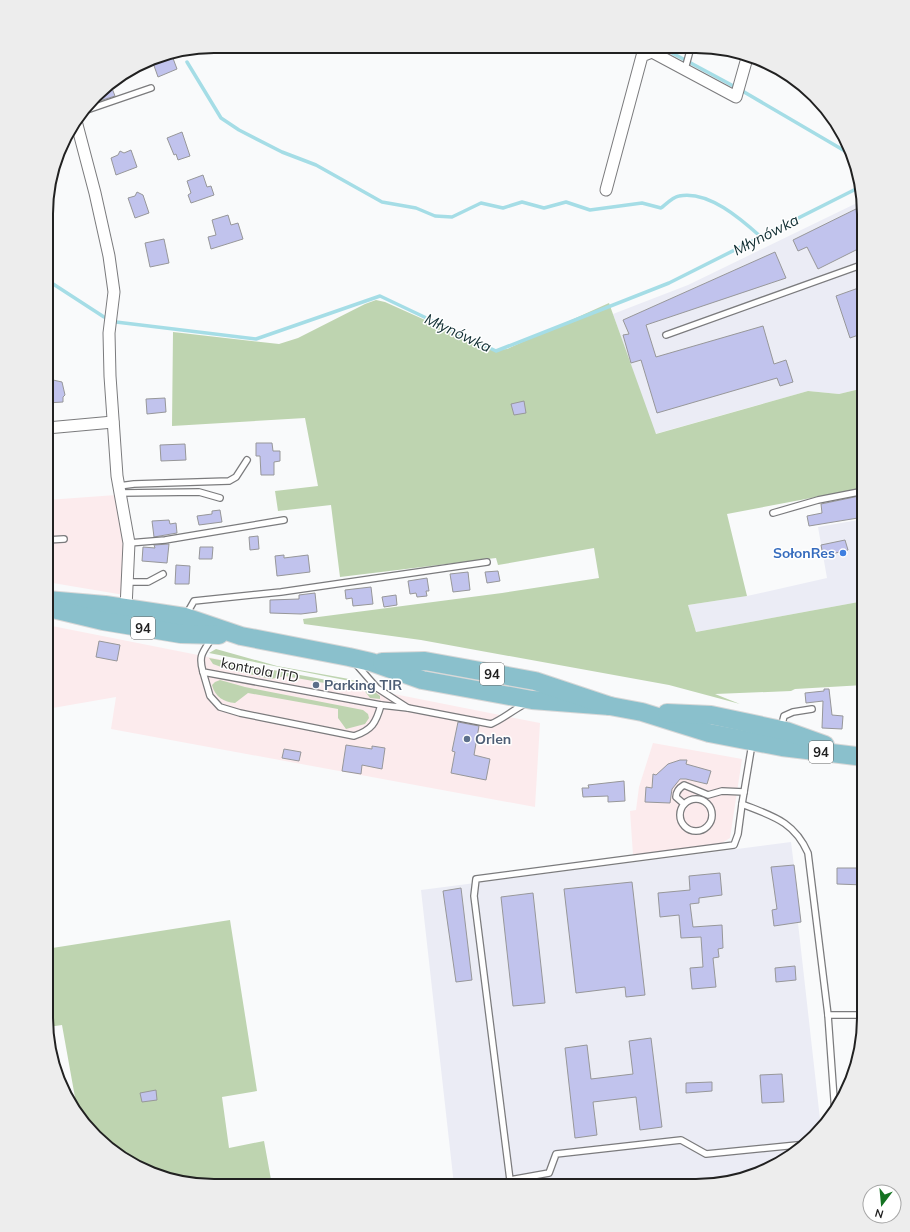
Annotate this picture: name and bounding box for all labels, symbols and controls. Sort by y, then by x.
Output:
water label: Młynówka [730,210,802,259]
water label: Młynówka [422,309,495,356]
place label: SołonRes [773,544,835,562]
marker: SołonRes [838,548,848,558]
road number: 94 [131,617,155,639]
street label: kontrola ITD [219,654,301,686]
road number: 94 [480,663,504,685]
place label: Parking TIR [324,676,402,694]
marker: Parking TIR [311,680,321,690]
place label: Orlen [475,730,511,748]
marker: Orlen [462,734,472,744]
road number: 94 [809,741,833,763]
north arrow [862,1184,902,1224]
text: N [873,1206,885,1221]

